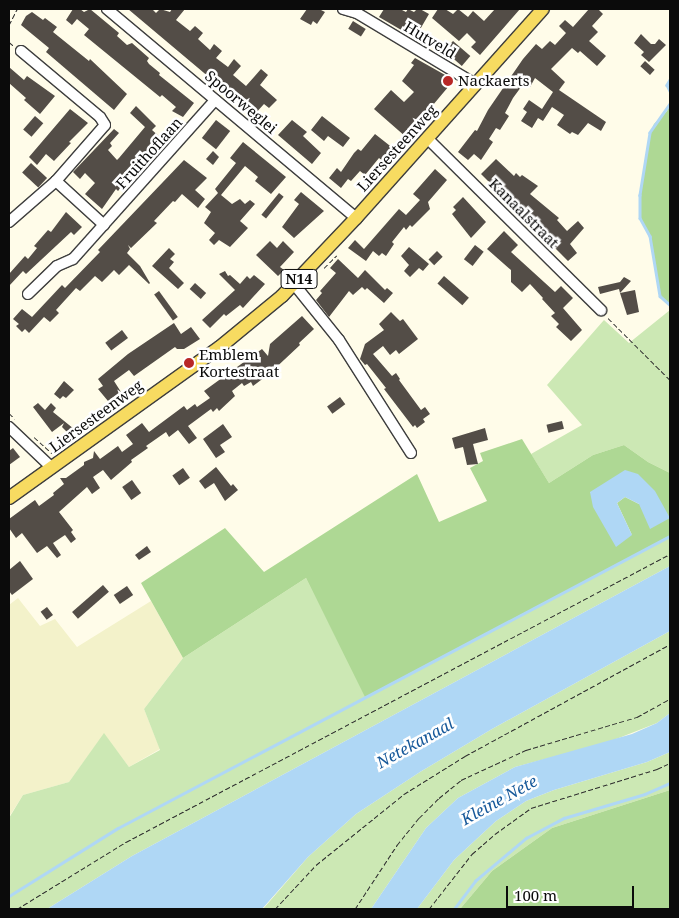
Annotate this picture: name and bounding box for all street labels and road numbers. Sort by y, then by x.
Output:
street label: Hutveld [401,18,459,62]
street label: Spoorweglei [201,67,281,137]
street label: Liersesteenweg [353,101,441,195]
street label: Fruithoflaan [112,113,186,193]
street label: Kanaalstraat [485,174,563,252]
road number: N14 [280,268,318,290]
street label: Liersesteenweg [46,376,146,456]

